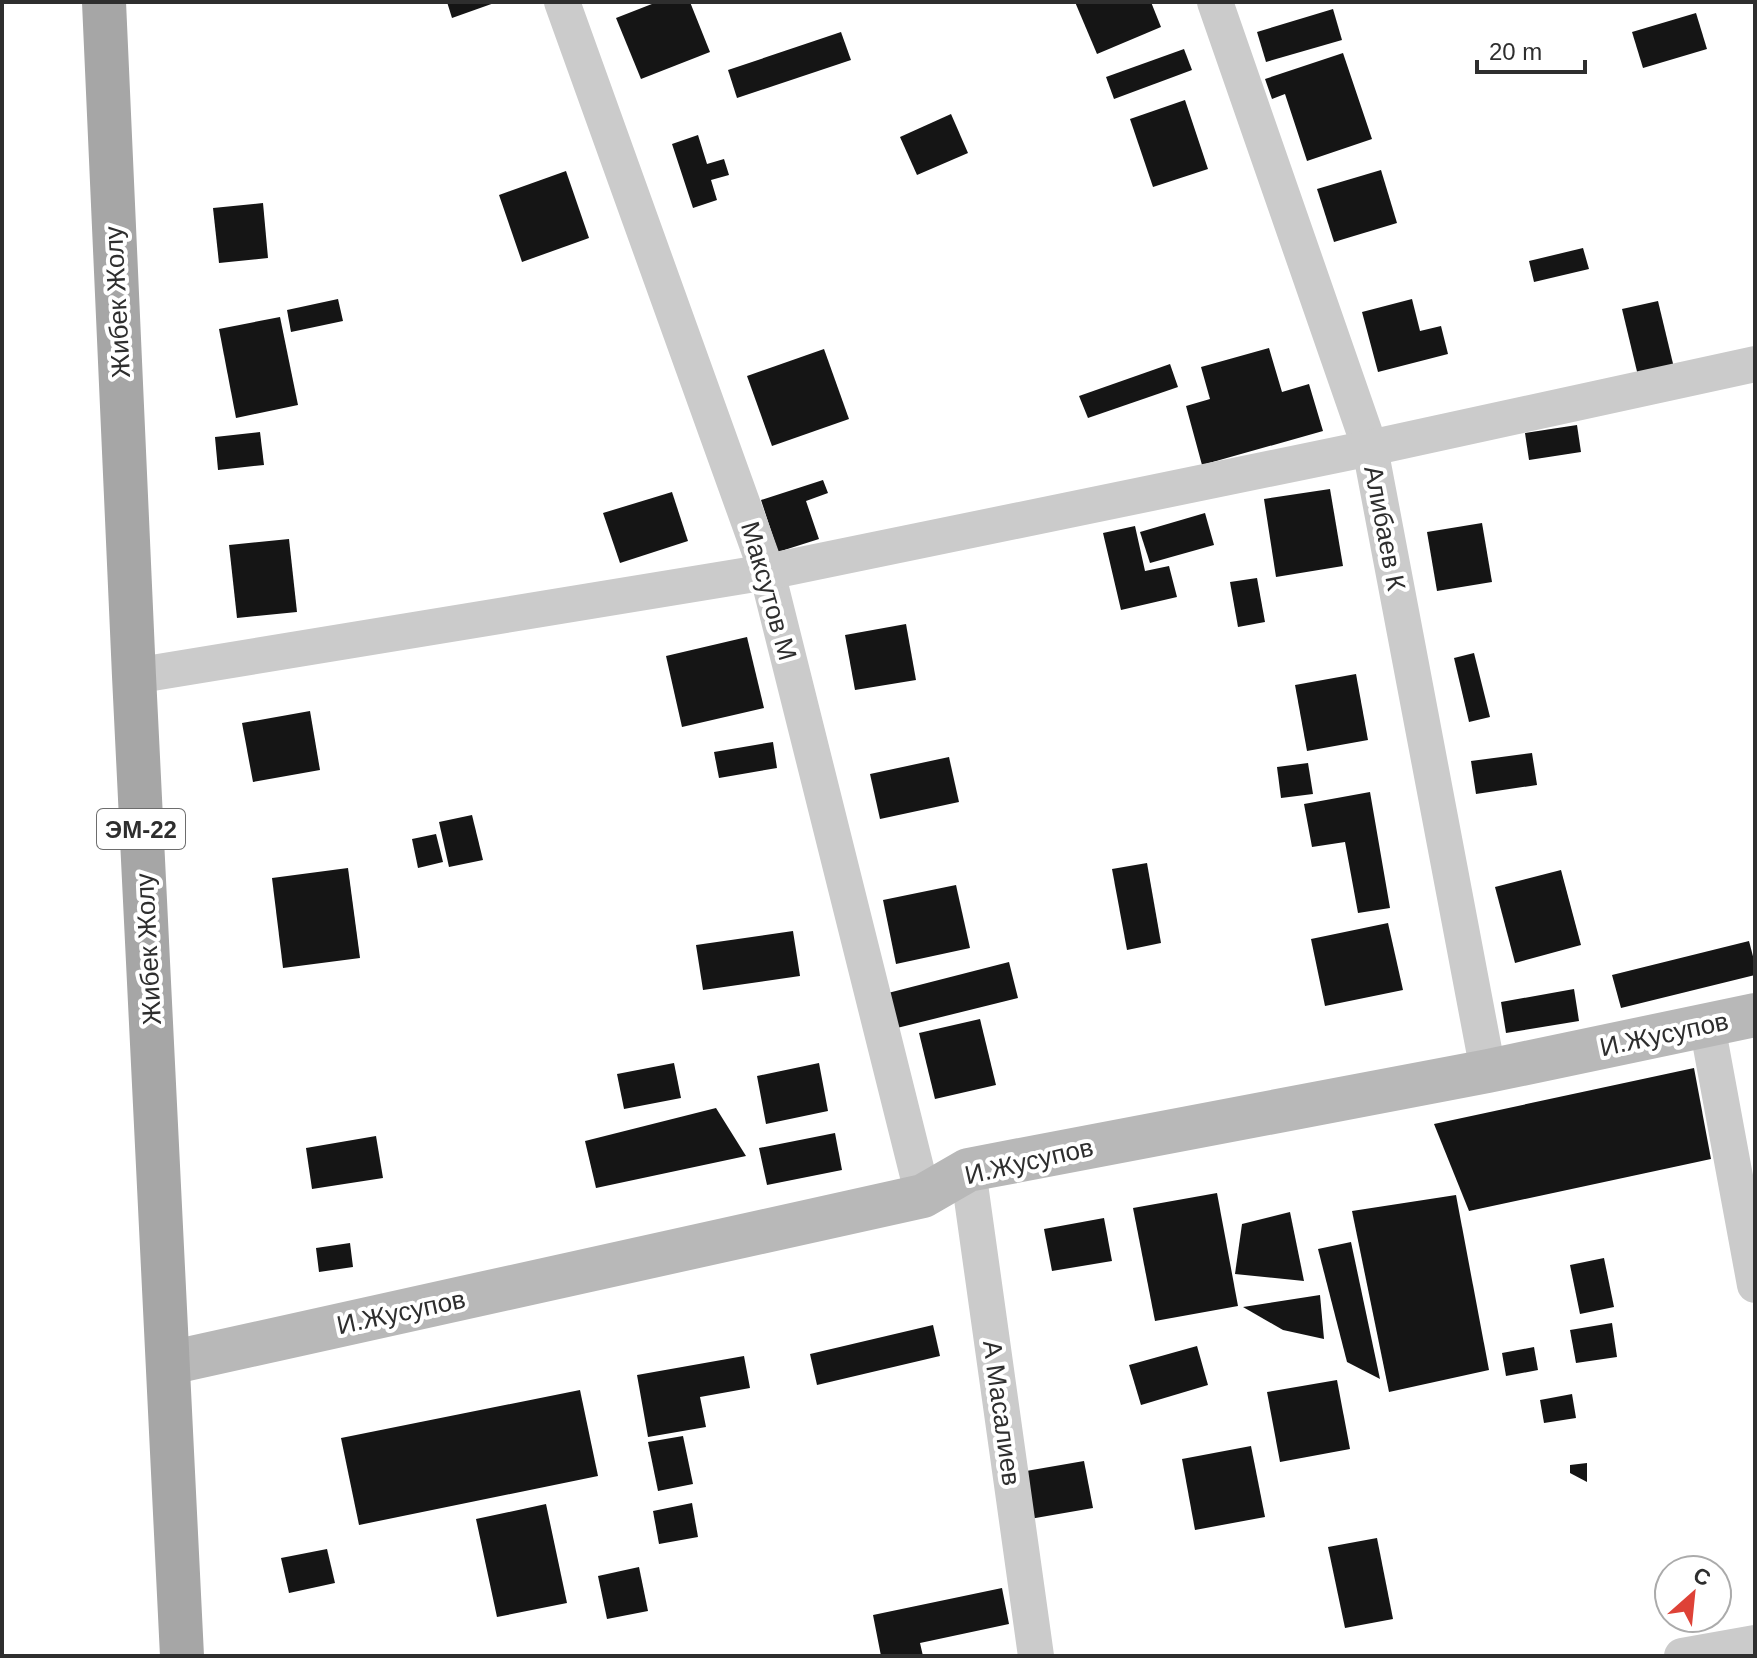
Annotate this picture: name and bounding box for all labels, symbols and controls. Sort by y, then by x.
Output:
scale bar [1477,24,1585,74]
text: 20 m [1489,38,1542,65]
street label: Жибек Жолу [98,225,136,379]
street label: Алибаев К [1358,463,1412,593]
street label: Максутов М [735,518,803,664]
road number: ЭМ-22 [97,809,185,849]
street label: Жибек Жолу [129,872,167,1026]
street label: И.Жусупов [1597,1006,1731,1062]
street label: И.Жусупов [962,1132,1096,1190]
street label: И.Жусупов [334,1284,468,1340]
street label: А Масалиев [977,1338,1027,1488]
north arrow [1653,1554,1733,1634]
text: С [1689,1562,1715,1591]

